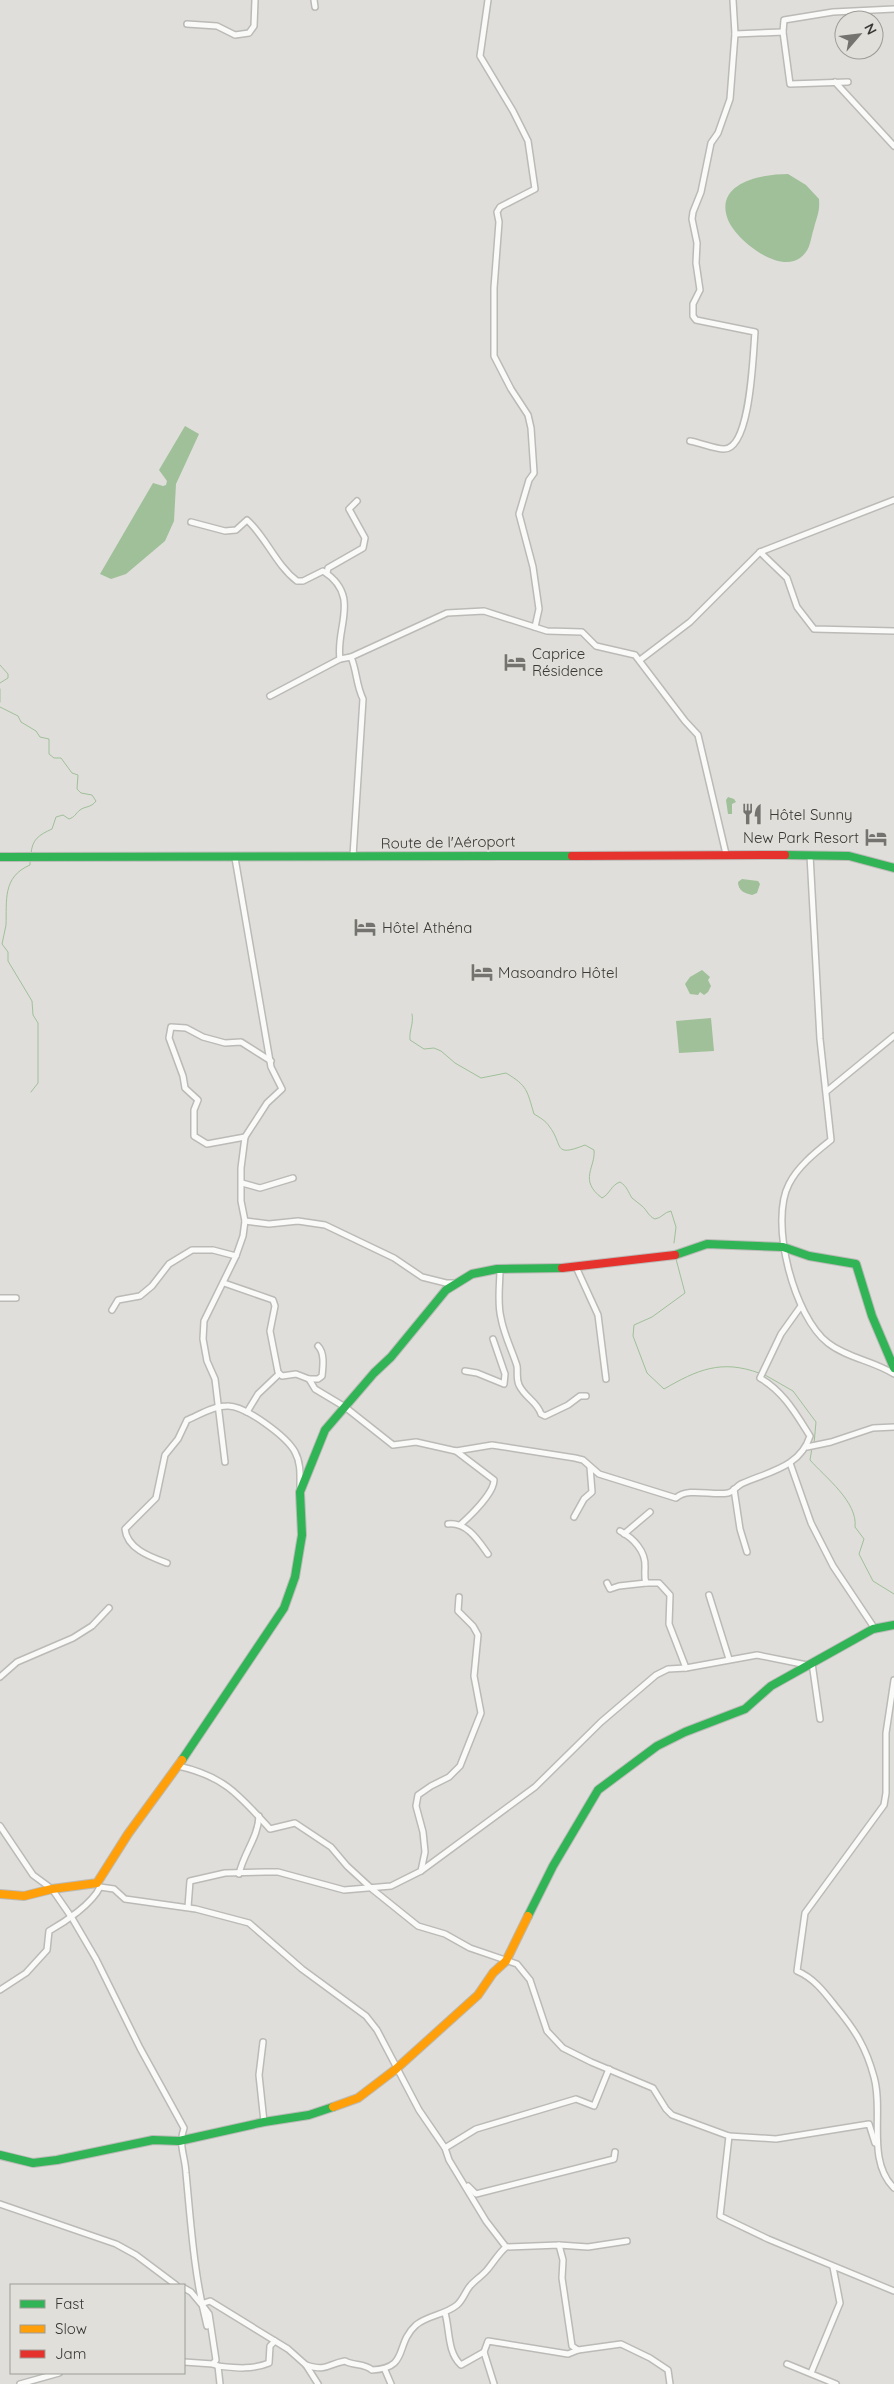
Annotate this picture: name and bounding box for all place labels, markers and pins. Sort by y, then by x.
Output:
place label: Caprice Résidence [532,644,603,680]
hotel icon: Caprice Résidence [502,649,528,675]
restaurant icon: Hôtel Sunny [739,801,765,827]
place label: Hôtel Sunny [769,805,853,824]
hotel icon: New Park Resort [863,824,889,850]
place label: New Park Resort [743,828,859,847]
hotel icon: Hôtel Athéna [352,914,378,940]
place label: Hôtel Athéna [382,918,472,937]
hotel icon: Masoandro Hôtel [469,959,495,985]
place label: Masoandro Hôtel [498,963,618,982]

